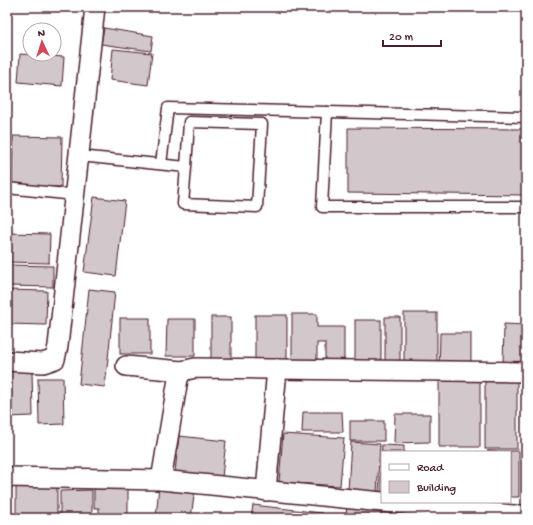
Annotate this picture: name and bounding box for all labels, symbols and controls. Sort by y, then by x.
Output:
north arrow [22,22,62,62]
scale bar [383,22,441,48]
text: N [37,28,45,40]
text: 20 m [389,31,414,45]
legend [381,451,511,503]
text: Road [417,462,444,476]
text: Building [416,482,456,496]

